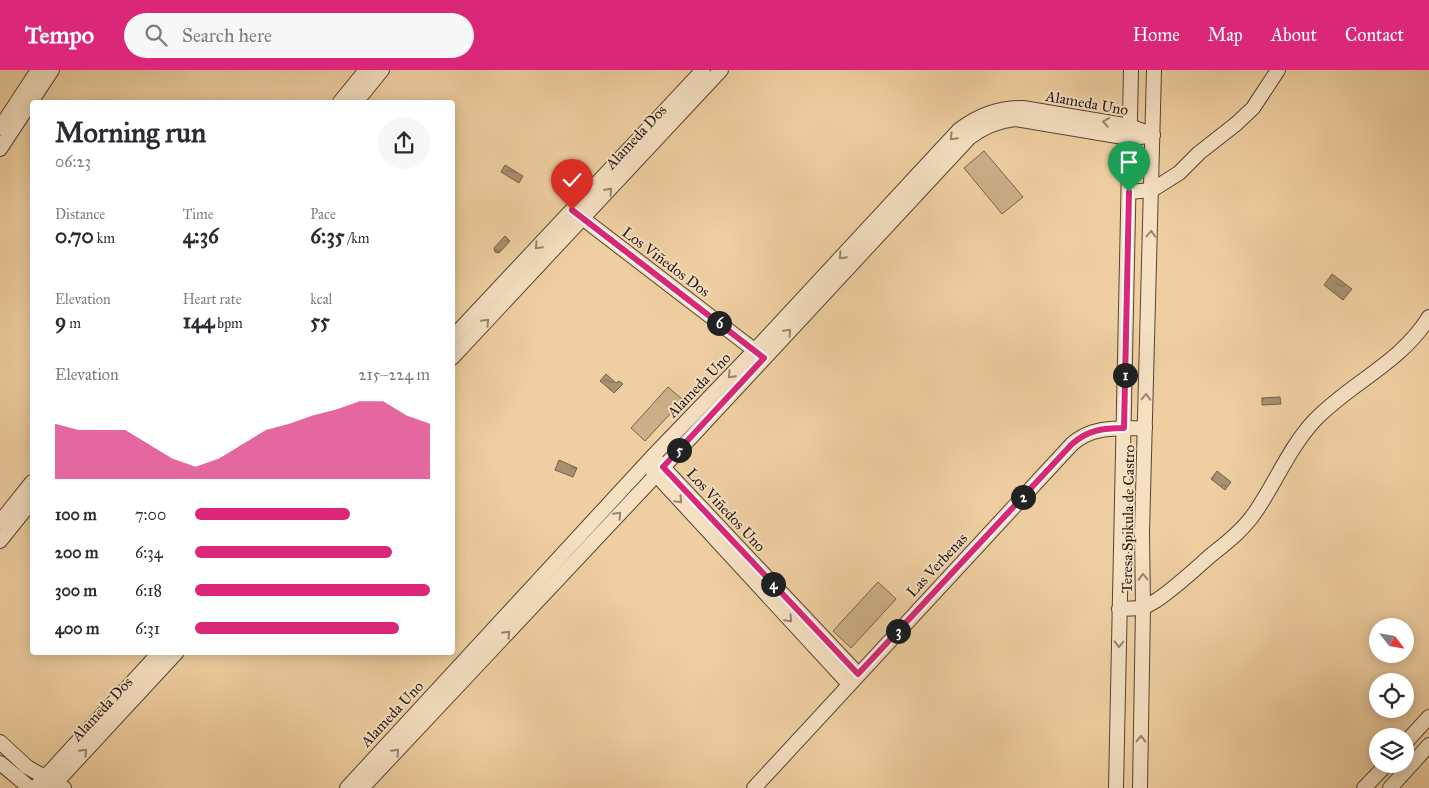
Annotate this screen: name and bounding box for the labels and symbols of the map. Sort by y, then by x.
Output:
street label: Alameda Uno [1043,87,1130,119]
street label: Alameda Dos [601,101,670,174]
one-way arrow [1102,118,1111,128]
one-way arrow [950,131,959,140]
pin [1108,141,1150,192]
pin [551,159,593,210]
one-way arrow [603,187,612,196]
street label: Los Viñedos Dos [619,223,713,301]
one-way arrow [1145,230,1156,238]
one-way arrow [535,240,544,249]
one-way arrow [839,250,848,259]
pin: 6 [706,310,732,336]
one-way arrow [480,319,489,328]
one-way arrow [782,329,791,338]
street label: Alameda Uno [663,348,735,422]
pin: 1 [1112,362,1138,388]
one-way arrow [728,369,737,378]
one-way arrow [1141,393,1151,400]
pin: 5 [666,438,692,462]
street label: Teresa Spikula de Castro [1118,444,1138,593]
street label: Los Viñedos Uno [683,465,769,556]
pin: 2 [1010,484,1036,510]
one-way arrow [673,494,682,503]
one-way arrow [612,512,621,521]
street label: Las Verbenas [903,529,971,601]
pin: 4 [760,572,786,596]
one-way arrow [1138,573,1148,580]
one-way arrow [783,614,792,623]
pin: 3 [886,618,910,644]
north arrow [1369,618,1414,662]
one-way arrow [501,631,510,640]
one-way arrow [1114,640,1124,648]
street label: Alameda Dos [67,673,136,746]
street label: Alameda Uno [356,677,427,751]
one-way arrow [1136,735,1146,743]
one-way arrow [78,749,87,758]
one-way arrow [390,749,399,758]

